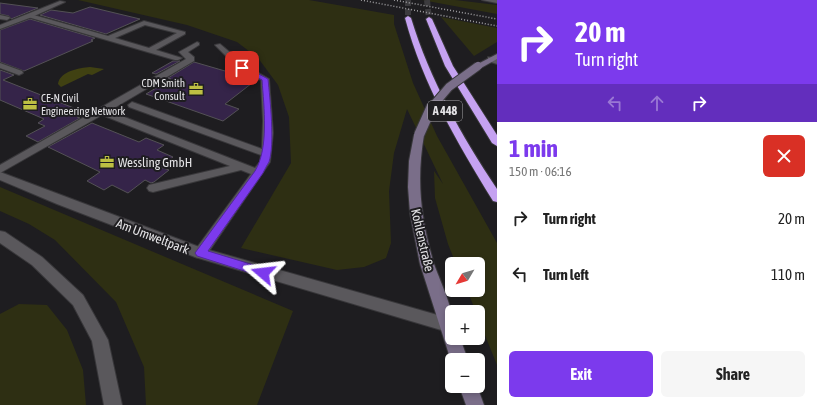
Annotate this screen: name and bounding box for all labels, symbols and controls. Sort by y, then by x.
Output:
icon: right [509,16,561,68]
text: 20 m [575,16,625,48]
text: Turn right [575,49,638,70]
pin [225,51,259,85]
icon: arrive [231,57,253,79]
place label: CDM Smith Consult [141,77,185,102]
office icon: CDM Smith Consult [188,81,204,97]
place label: CE-N Civil Engineering Network [41,92,125,117]
icon: left [604,92,626,114]
icon: ahead [646,92,668,114]
icon: right [688,92,710,114]
office icon: CE-N Civil Engineering Network [22,96,38,112]
road number: A 448 [428,101,462,121]
text: 1 min [509,135,558,162]
button: close [763,135,805,177]
office icon: Wessling GmbH [99,154,115,170]
place label: Wessling GmbH [118,155,192,170]
text: 150 m · 06:16 [509,164,572,179]
street label: Kohlenstraße [408,207,437,273]
icon: right [509,207,531,229]
text: Turn right [543,210,596,227]
text: 20 m [778,210,805,227]
street label: Am Umweltpark [114,216,192,257]
position arrow [242,252,284,294]
north arrow [445,257,485,297]
map controls [445,257,485,393]
icon: left [509,263,531,285]
text: Turn left [543,266,589,283]
text: 110 m [771,266,805,283]
button: + [445,305,485,345]
button: Exit [509,351,653,397]
button: Share [661,351,805,397]
button: − [445,353,485,393]

